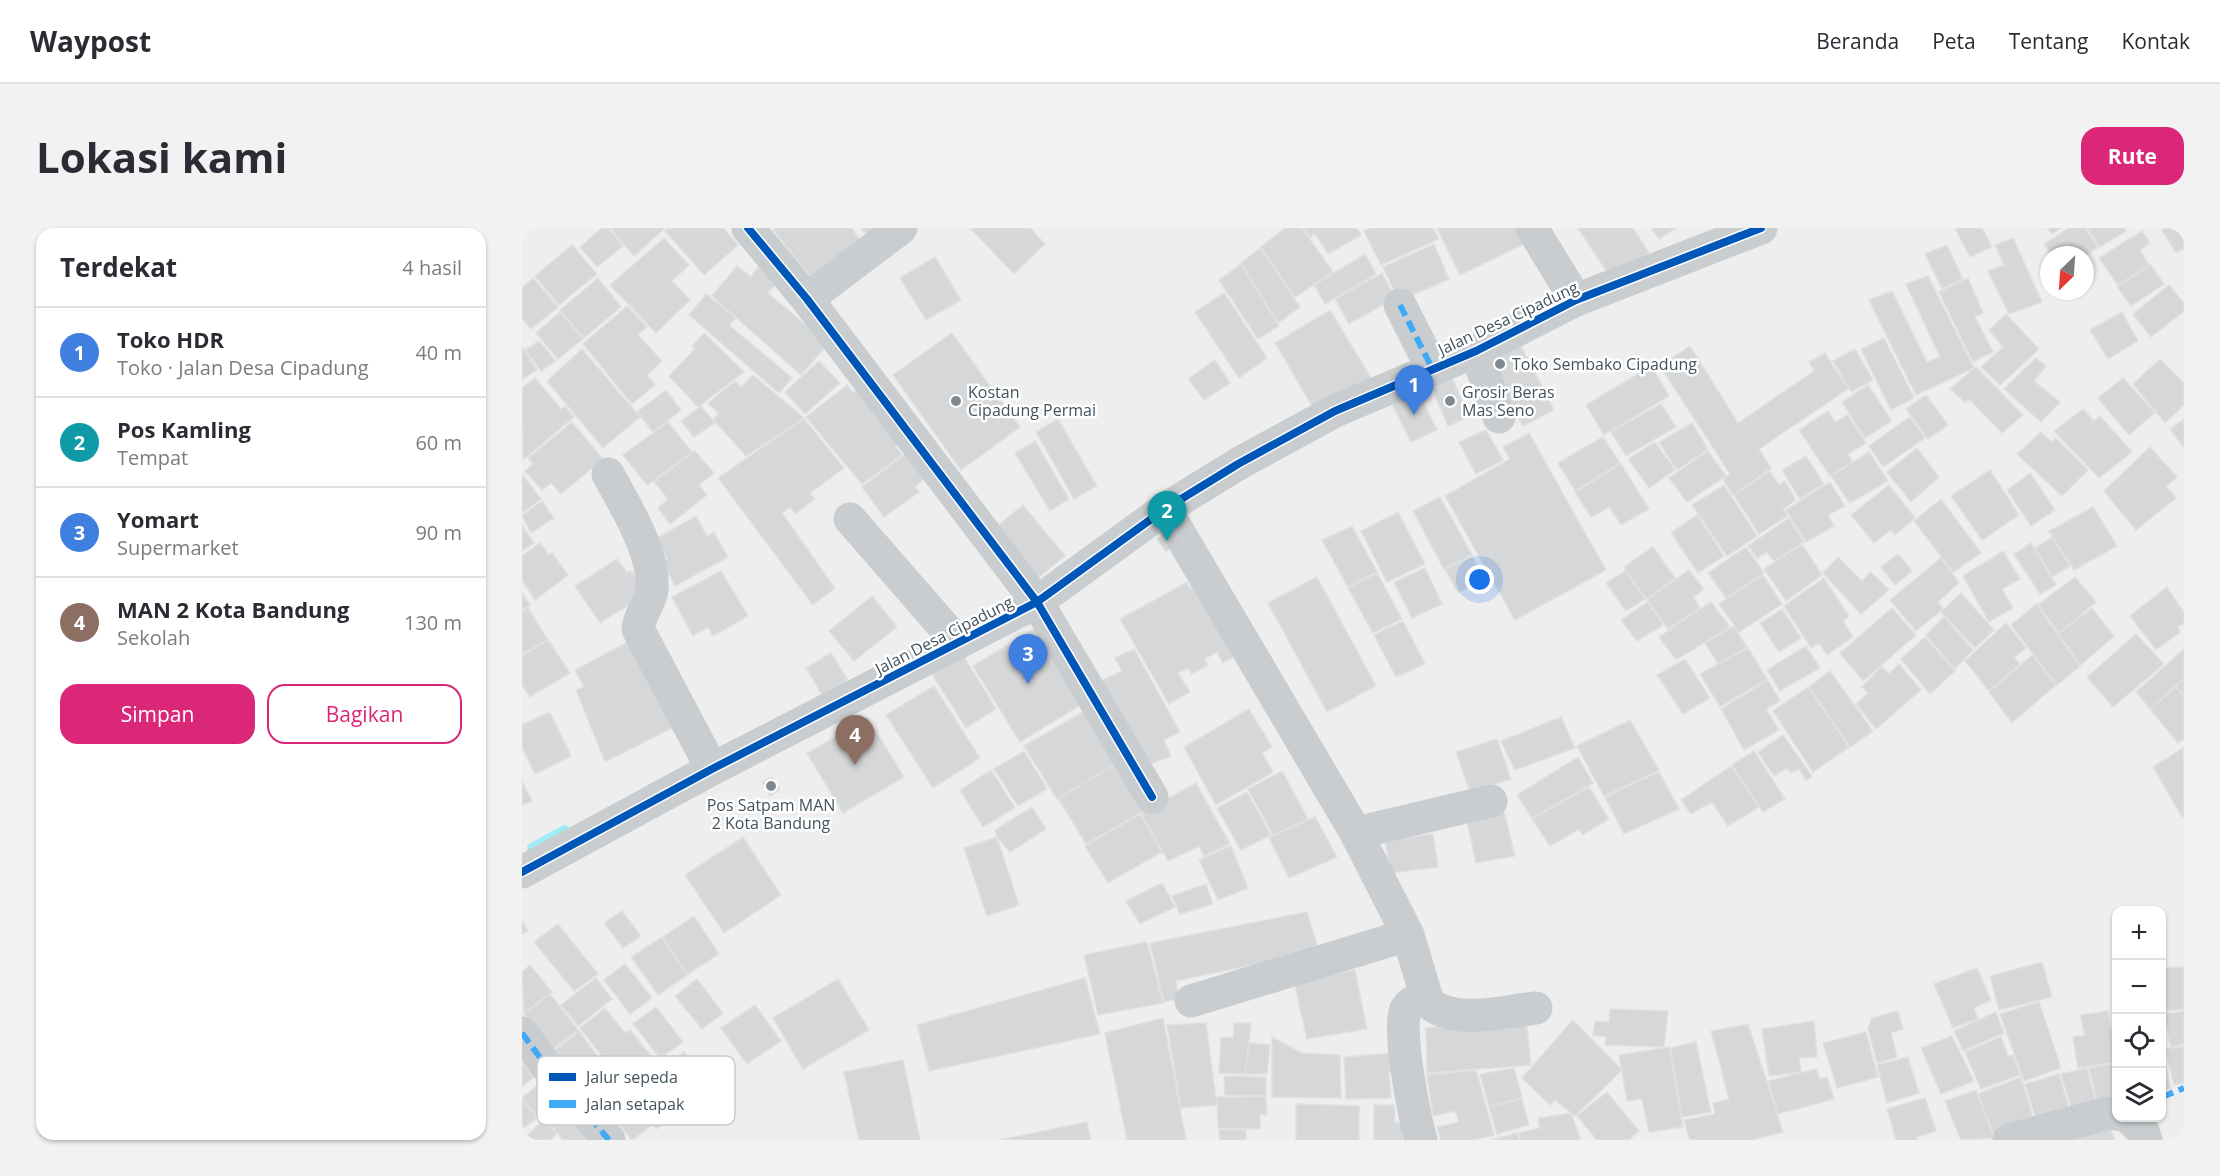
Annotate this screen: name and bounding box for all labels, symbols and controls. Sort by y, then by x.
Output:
text: Waypost [30,22,151,60]
text: Beranda [1816,27,1899,55]
text: Peta [1932,27,1976,55]
text: Tentang [2009,27,2088,55]
text: Kontak [2121,27,2190,55]
button: Rute [2081,127,2184,185]
text: Lokasi kami [36,128,287,185]
north arrow [2040,246,2094,300]
text: Terdekat [60,249,177,285]
text: 4 hasil [402,254,462,281]
street label: Jalan Desa Cipadung [1433,276,1582,361]
text: Toko HDR [117,324,224,354]
text: 1 [74,339,85,366]
text: 40 m [415,339,462,366]
place label: Toko Sembako Cipadung [1512,353,1697,375]
text: Toko · Jalan Desa Cipadung [117,354,369,381]
marker: Toko Sembako Cipadung [1493,357,1507,371]
pin: 1 [1394,366,1434,415]
place label: Kostan Cipadung Permai [968,381,1096,421]
place label: Grosir Beras Mas Seno [1462,381,1555,421]
marker: Kostan Cipadung Permai [949,394,963,408]
marker: Grosir Beras Mas Seno [1443,394,1457,408]
text: Pos Kamling [117,414,251,444]
text: 2 [74,429,85,456]
text: 60 m [415,429,462,456]
text: Tempat [117,444,188,471]
pin: 2 [1148,492,1186,541]
text: Yomart [117,504,199,534]
text: 3 [74,519,85,546]
text: 90 m [415,519,462,546]
text: Supermarket [117,534,239,561]
your location [1465,565,1494,594]
street label: Jalan Desa Cipadung [869,590,1017,680]
text: MAN 2 Kota Bandung [117,594,349,624]
text: 4 [74,609,85,636]
text: 130 m [404,609,462,636]
text: Sekolah [117,624,190,651]
pin: 3 [1008,634,1048,684]
button: Simpan [60,684,255,744]
button: Bagikan [267,684,462,744]
pin: 4 [836,716,874,765]
marker: Pos Satpam MAN 2 Kota Bandung [764,779,778,793]
place label: Pos Satpam MAN 2 Kota Bandung [707,794,835,834]
map controls [2112,906,2166,1122]
button: + [2112,906,2166,960]
button: − [2112,960,2166,1014]
button: locate [2112,1014,2166,1068]
legend [537,1056,735,1125]
text: Jalur sepeda [584,1066,678,1088]
button: layers [2112,1068,2166,1122]
text: Jalan setapak [584,1093,685,1115]

